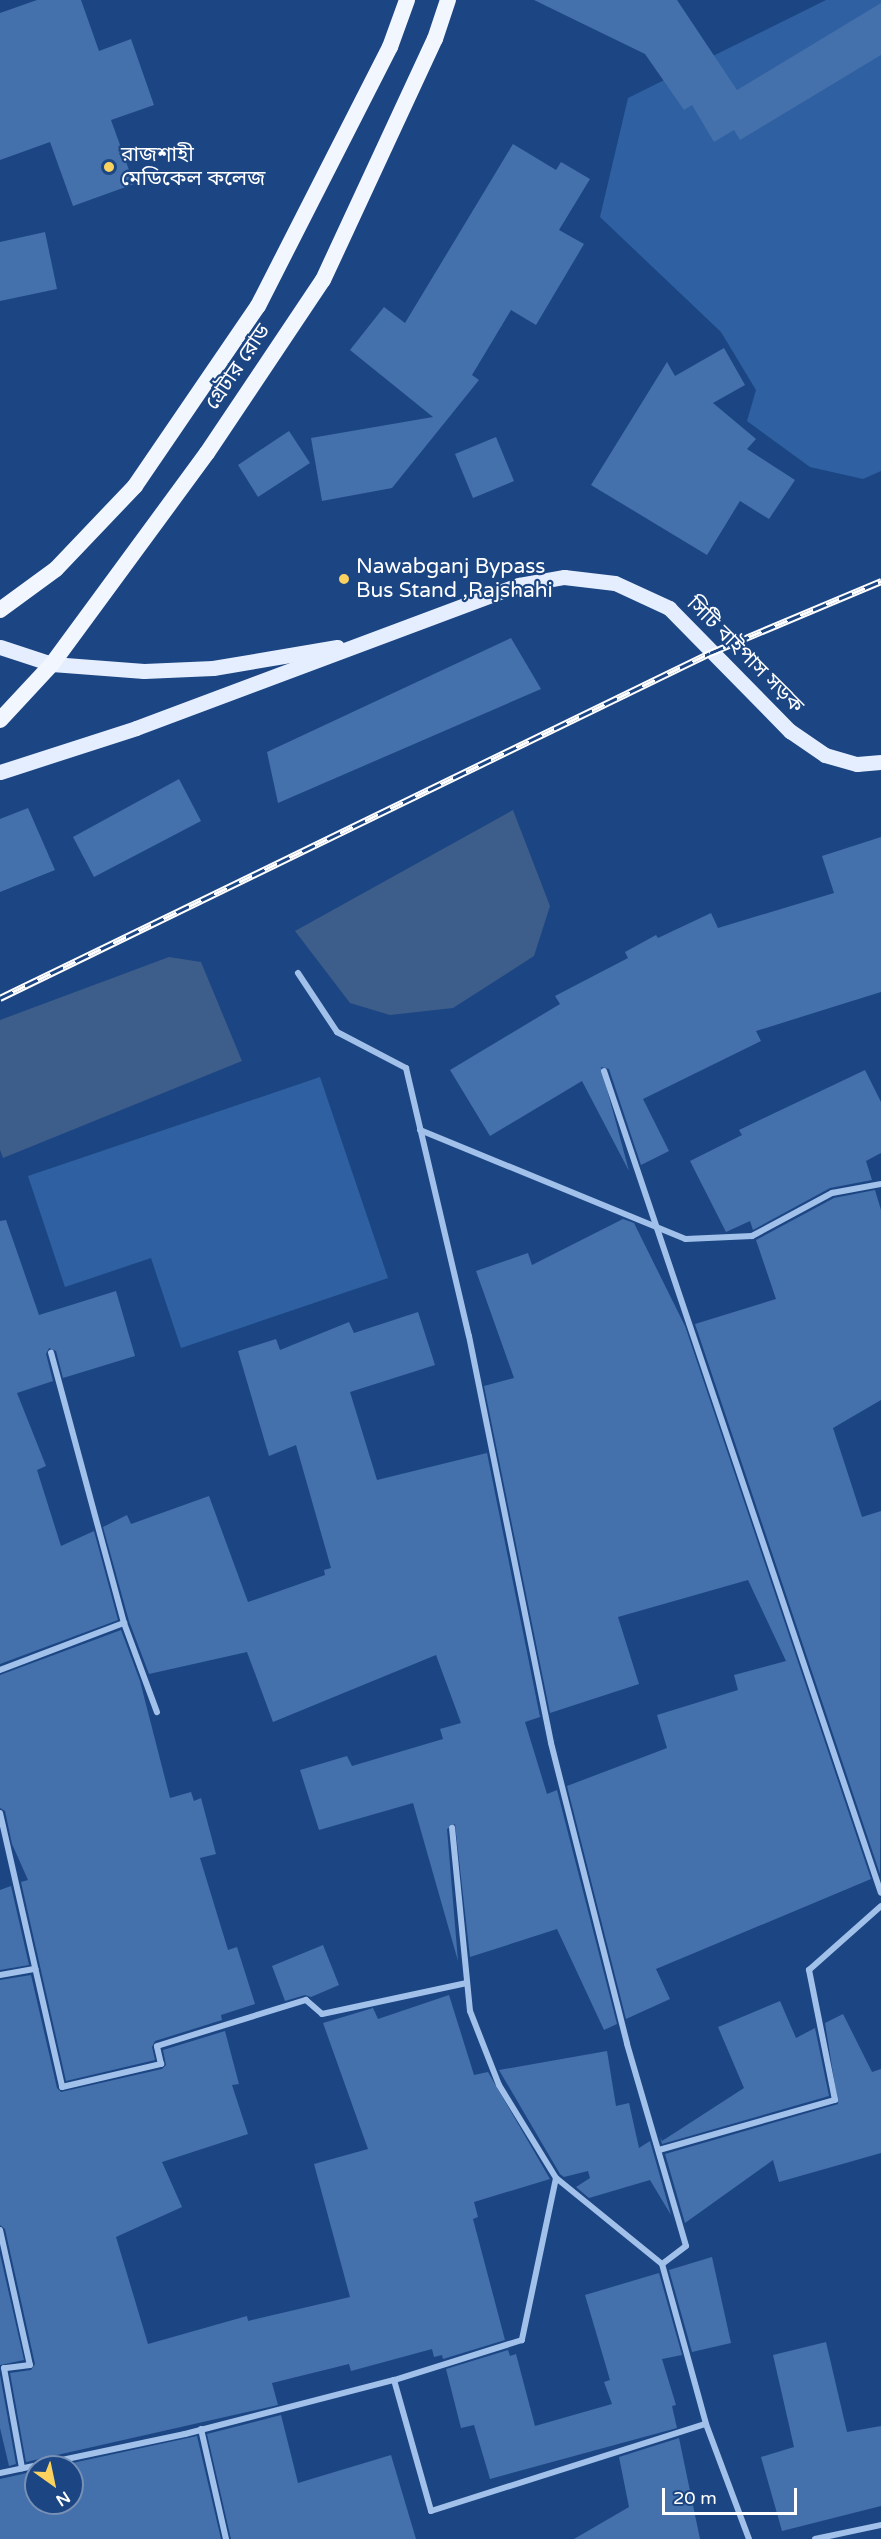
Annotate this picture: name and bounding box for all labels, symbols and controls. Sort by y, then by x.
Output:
place label: রাজশাহী মেডিকেল কলেজ [121,142,265,192]
marker: রাজশাহী মেডিকেল কলেজ [102,160,116,174]
street label: গ্রেটার রোড [200,319,276,415]
place label: Nawabganj Bypass Bus Stand ,Rajshahi [356,554,553,604]
marker: Nawabganj Bypass Bus Stand ,Rajshahi [337,572,351,586]
street label: সিটি বাইপাস সড়ক [681,591,809,719]
north arrow [24,2455,84,2515]
scale bar [665,2476,800,2514]
text: N [52,2487,74,2510]
text: 20 m [673,2487,717,2509]

